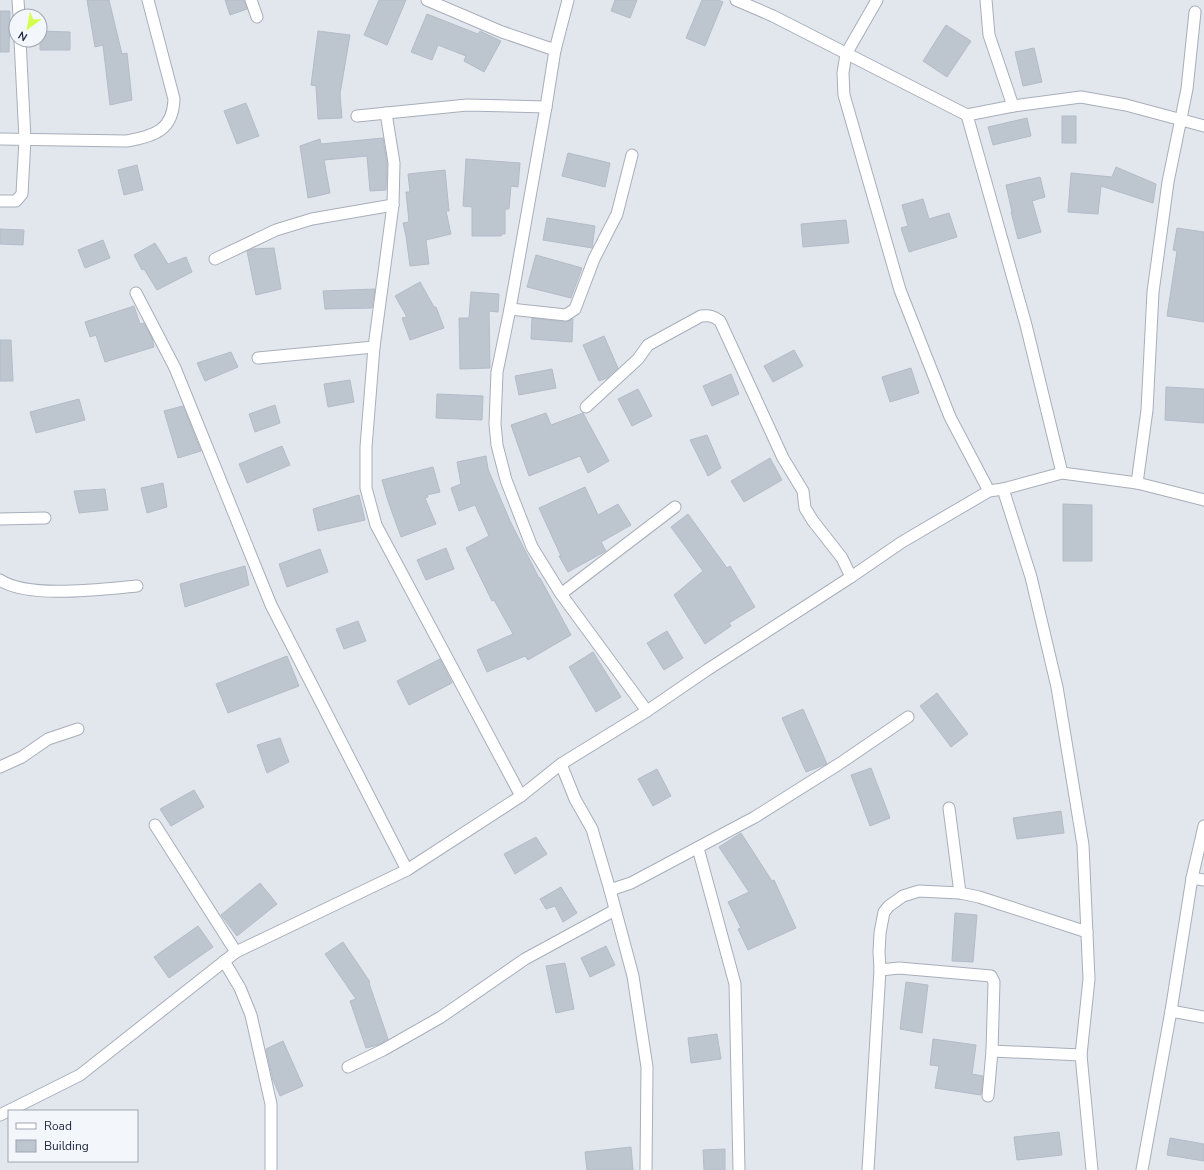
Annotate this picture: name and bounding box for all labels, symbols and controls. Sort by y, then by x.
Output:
north arrow [8,8,48,48]
text: N [15,28,30,45]
legend [8,1110,138,1162]
text: Road [44,1118,72,1134]
text: Building [44,1138,89,1154]

